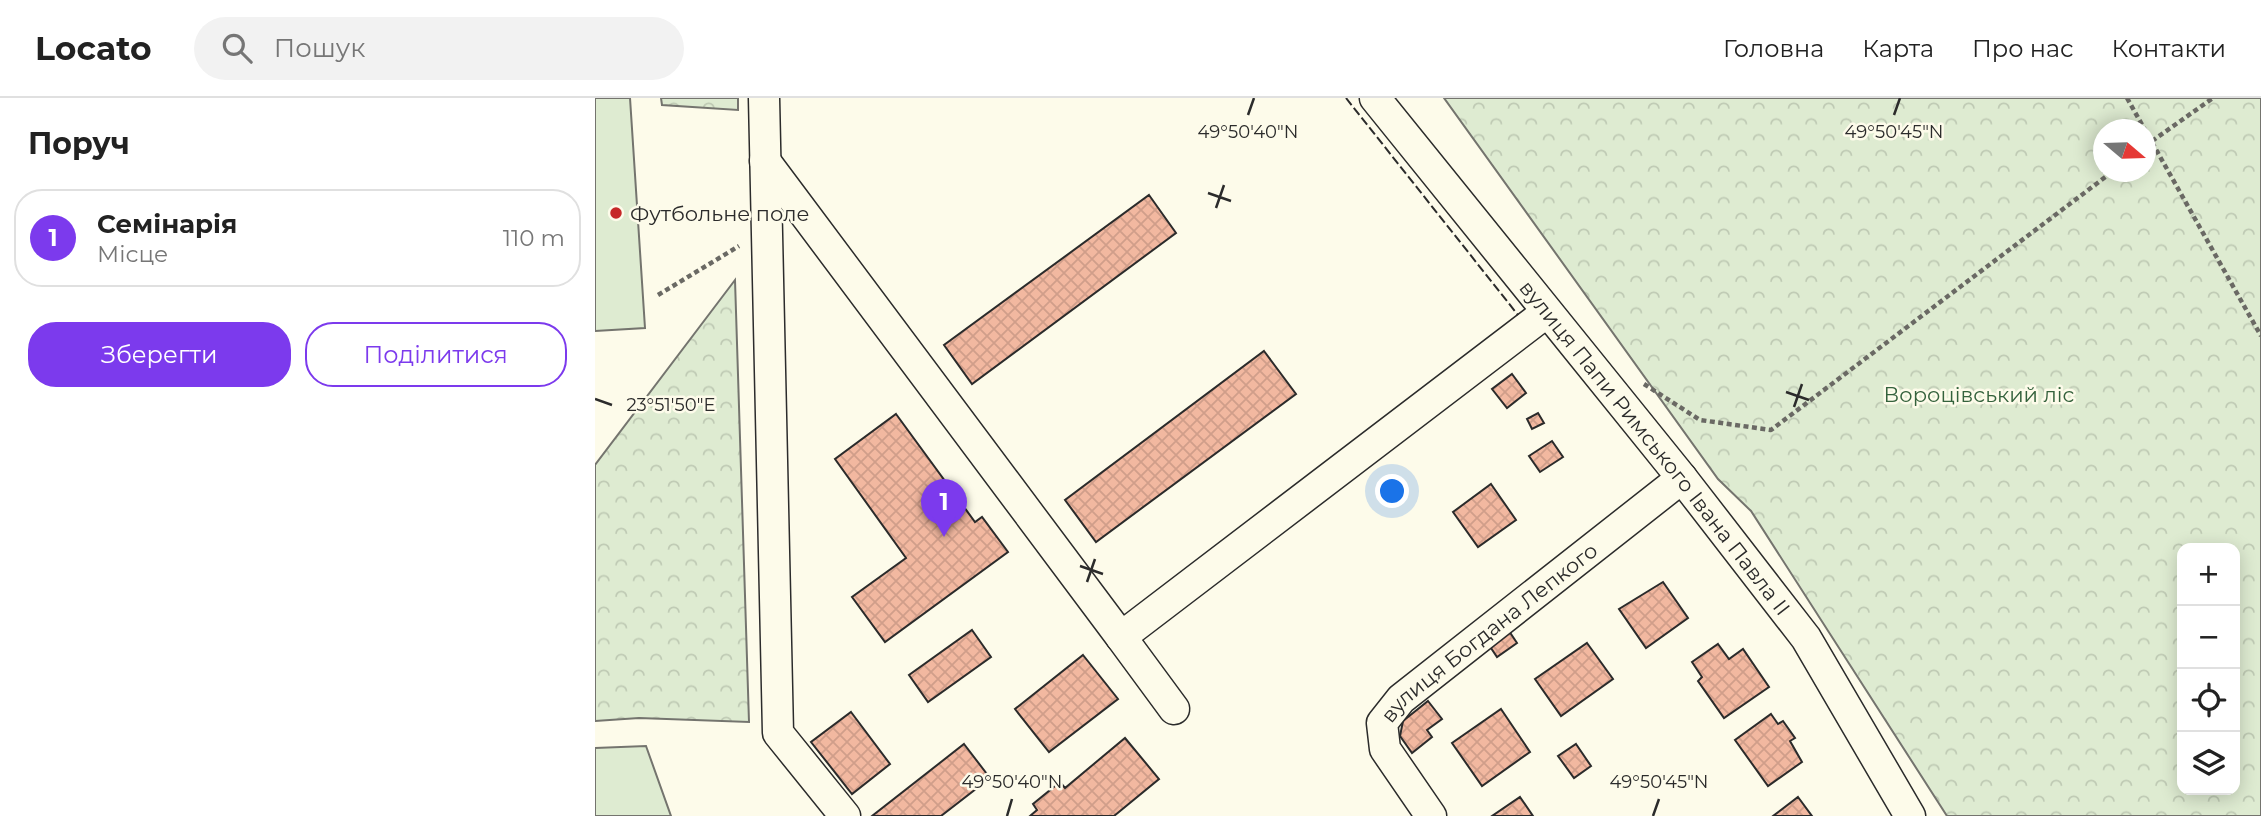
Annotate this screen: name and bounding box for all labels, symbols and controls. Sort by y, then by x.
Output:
search box [194,17,684,80]
text: Locato [35,28,152,68]
icon: search [218,29,256,67]
text: Пошук [274,32,365,64]
text: Головна [1723,34,1824,63]
text: Карта [1862,34,1934,63]
text: Про нас [1972,34,2074,63]
text: Контакти [2112,34,2226,63]
north arrow [2093,119,2156,182]
text: 49°50'40"N [1198,121,1298,143]
text: 49°50'45"N [1845,121,1944,143]
text: Поруч [28,125,130,162]
place label: Футбольне поле [630,201,810,226]
marker: Футбольне поле [608,205,624,221]
text: Семінарія [97,208,237,240]
text: 1 [48,224,58,252]
text: 110 m [503,224,565,252]
text: Місце [97,240,168,268]
street label: вулиця Папи Римського Івана Павла ІІ [1515,275,1796,620]
button: Зберегти [28,322,291,387]
button: Поділитися [305,322,567,387]
park label: Вороцівський ліс [1884,382,2075,407]
text: 23°51'50"E [626,394,716,416]
your location [1375,474,1409,508]
pin: 1 [921,479,967,537]
street label: вулиця Богдана Лепкого [1375,537,1602,727]
map controls [2177,543,2240,795]
button: + [2177,543,2240,606]
button: − [2177,606,2240,669]
button: locate [2177,669,2240,732]
button: layers [2177,732,2240,795]
text: 49°50'40"N [962,771,1062,793]
text: 49°50'45"N [1610,771,1709,793]

